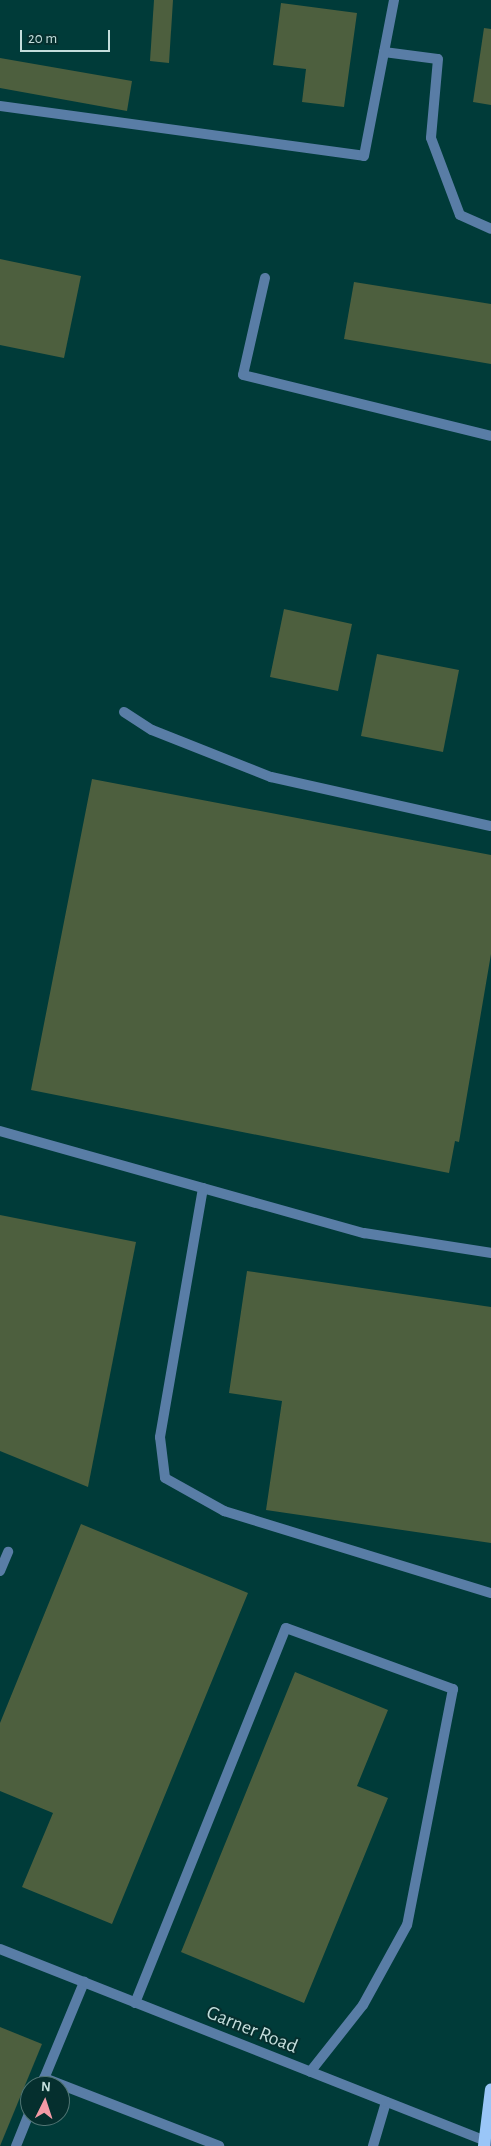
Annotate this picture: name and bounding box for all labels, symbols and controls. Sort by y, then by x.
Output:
scale bar [22,20,112,52]
text: 20 m [28,31,57,46]
street label: Garner Road [203,2001,301,2059]
north arrow [20,2076,70,2126]
text: N [41,2080,51,2094]

